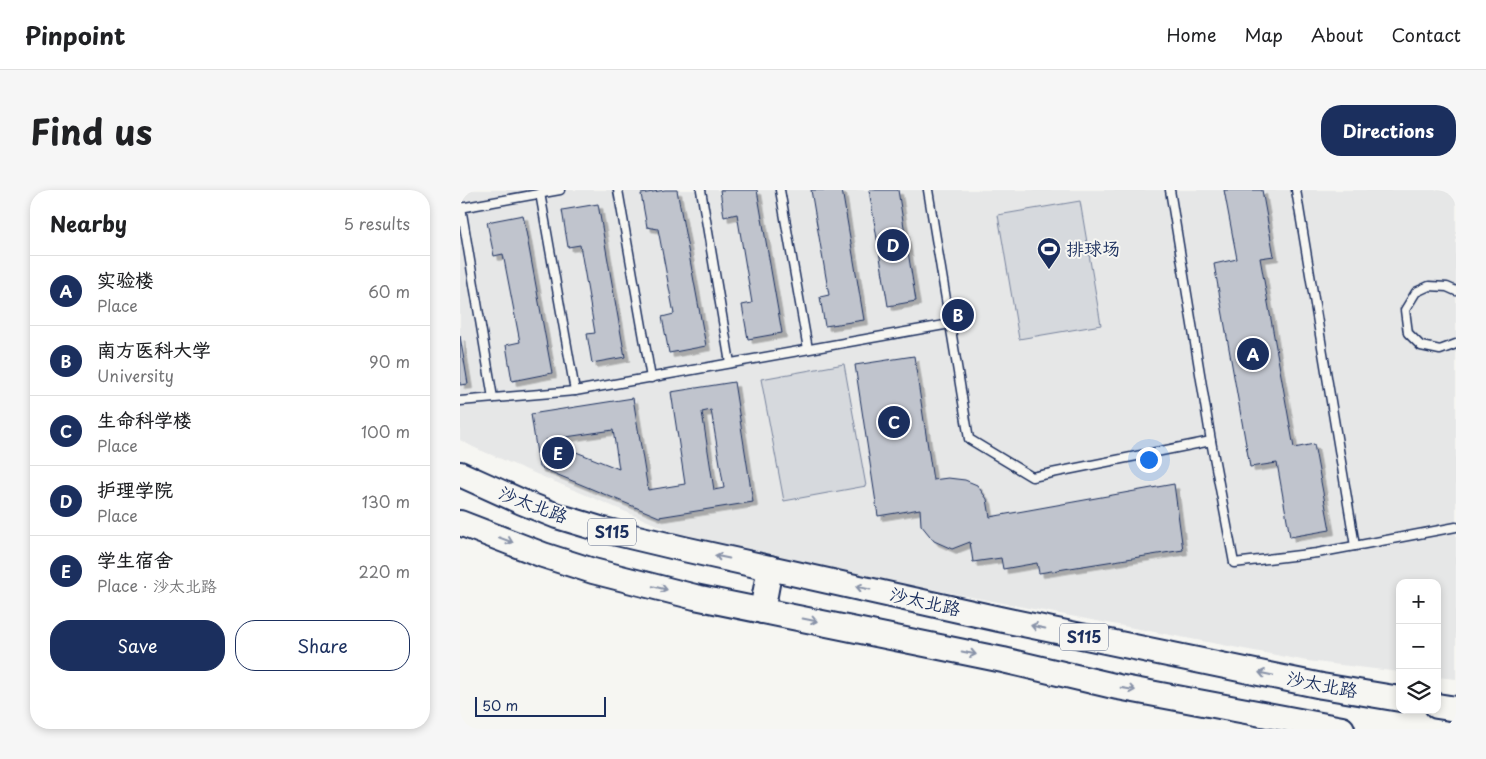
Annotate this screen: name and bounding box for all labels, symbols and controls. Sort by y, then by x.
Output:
text: Pinpoint [25,17,126,53]
text: Home [1166,21,1216,48]
text: Map [1244,21,1283,48]
text: About [1311,21,1363,48]
text: Contact [1391,21,1461,48]
text: Find us [30,104,152,157]
button: Directions [1321,105,1456,156]
text: Nearby [50,207,127,239]
text: 5 results [343,211,410,235]
pin: D [877,226,909,264]
place label: 排球场 [1066,234,1120,261]
sports icon: 排球场 [1036,236,1062,270]
text: 实验楼 [97,265,154,293]
text: A [60,279,72,303]
text: 60 m [368,279,410,303]
text: Place [97,293,138,317]
pin: B [942,296,974,334]
text: 南方医科大学 [97,335,211,363]
pin: A [1237,335,1269,373]
text: B [61,349,71,373]
text: 90 m [369,349,410,373]
text: University [97,363,174,387]
pin: C [878,403,910,441]
text: 生命科学楼 [97,405,192,433]
text: C [60,419,72,443]
text: 100 m [361,419,410,443]
text: Place [97,433,138,457]
pin: E [542,434,574,472]
your location [1136,447,1162,473]
text: 护理学院 [97,475,173,503]
street label: 沙太北路 [495,478,572,529]
text: D [60,489,72,513]
text: 130 m [362,489,410,513]
text: Place [97,503,138,527]
road number: S115 [588,518,636,546]
one-way arrow [497,536,513,545]
text: 学生宿舍 [97,545,173,573]
one-way arrow [715,552,731,561]
text: E [61,559,71,583]
text: 220 m [359,559,410,583]
text: Place · 沙太北路 [97,573,217,597]
street label: 沙太北路 [887,579,963,622]
map controls [1396,579,1441,714]
button: + [1396,579,1441,624]
one-way arrow [855,583,871,592]
one-way arrow [652,584,668,593]
one-way arrow [802,616,818,625]
button: Save [50,620,225,671]
button: Share [235,620,410,671]
one-way arrow [1031,622,1047,632]
road number: S115 [1060,624,1108,651]
button: − [1396,624,1441,669]
one-way arrow [961,648,977,658]
street label: 沙太北路 [1284,663,1360,704]
one-way arrow [1258,669,1274,678]
button: layers [1396,669,1441,714]
one-way arrow [1119,684,1135,694]
scale bar [475,694,606,717]
text: 50 m [482,695,518,716]

